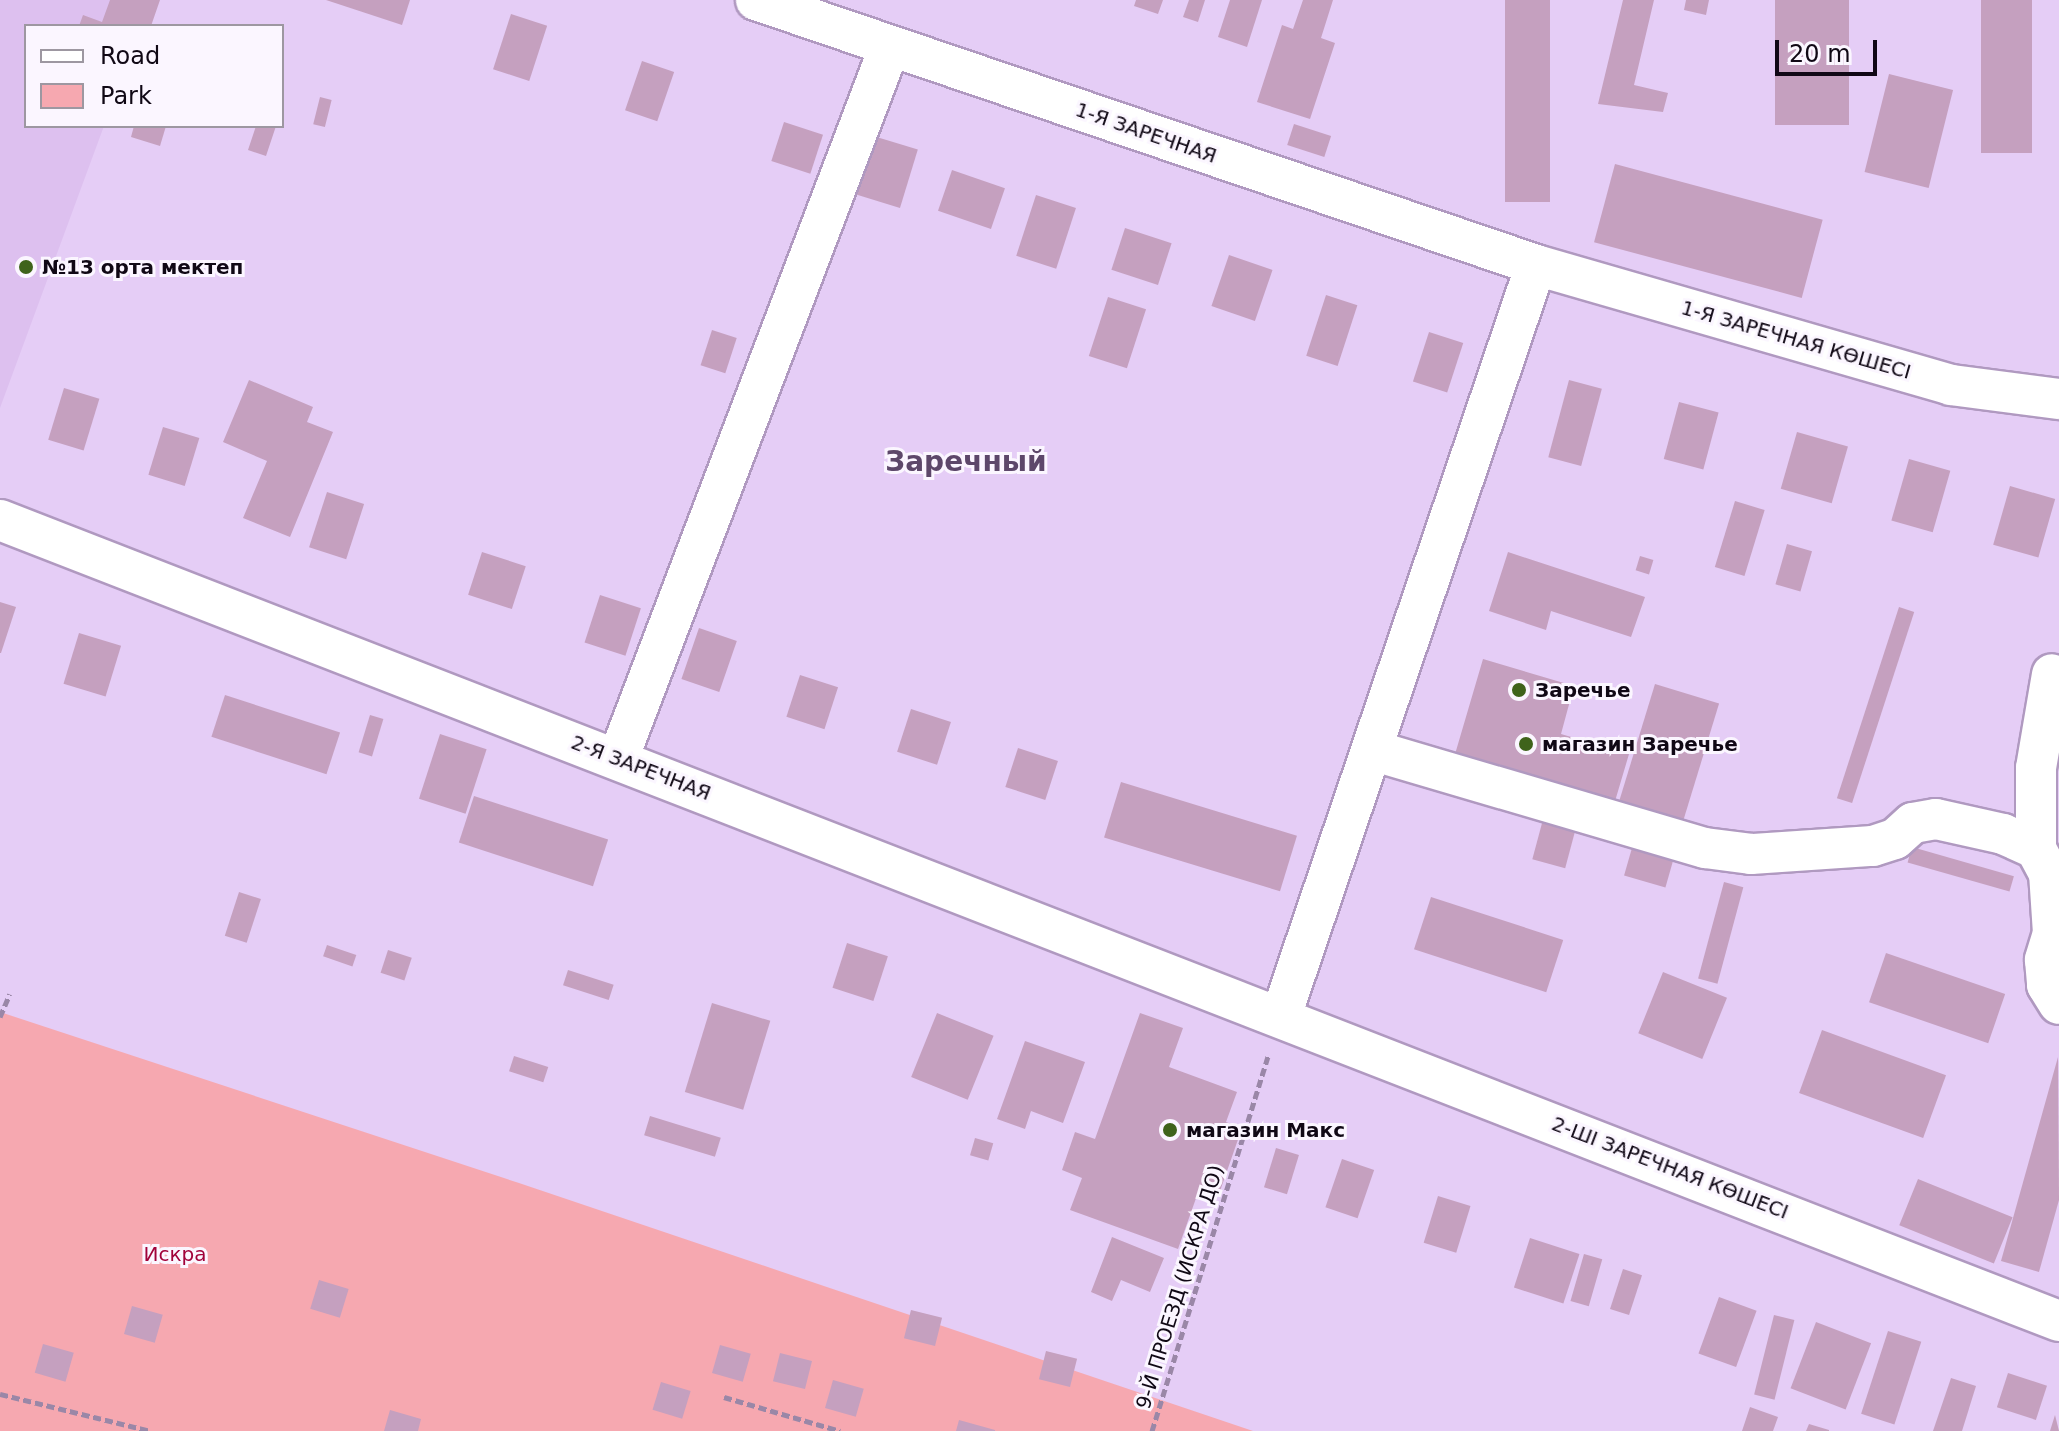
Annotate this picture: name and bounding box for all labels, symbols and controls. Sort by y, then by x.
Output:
legend [24,24,284,128]
scale bar [1779,24,1881,74]
text: 20 m [1789,40,1851,68]
text: Road [100,42,160,70]
text: Park [100,82,152,110]
street label: 1-Я ЗАРЕЧНАЯ [1072,98,1220,168]
place label: №13 орта мектеп [42,255,243,279]
marker: №13 орта мектеп [17,258,35,276]
street label: 1-Я ЗАРЕЧНАЯ КӨШЕСІ [1678,296,1914,384]
district label: Заречный [885,445,1047,479]
place label: Заречье [1535,678,1631,702]
marker: Заречье [1510,681,1528,699]
street label: 2-Я ЗАРЕЧНАЯ [568,730,714,806]
place label: магазин Заречье [1542,732,1738,756]
marker: магазин Заречье [1517,735,1535,753]
street label: 2-ШІ ЗАРЕЧНАЯ КӨШЕСІ [1548,1112,1792,1224]
place label: магазин Макс [1186,1118,1345,1142]
marker: магазин Макс [1161,1121,1179,1139]
street label: 9-Й ПРОЕЗД (ИСКРА ДО) [1131,1162,1229,1412]
park label: Искра [144,1242,206,1266]

